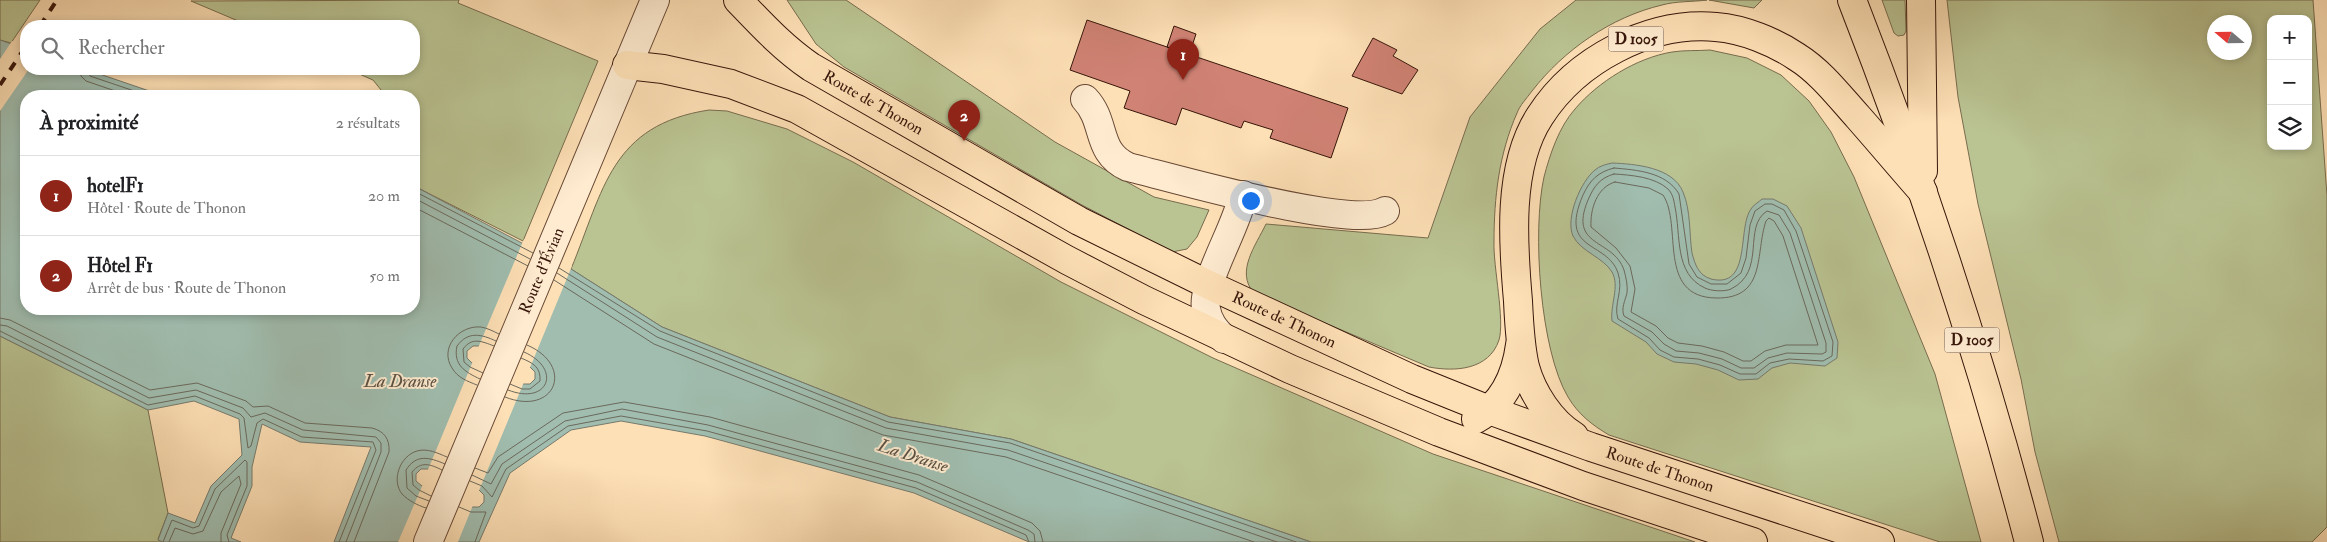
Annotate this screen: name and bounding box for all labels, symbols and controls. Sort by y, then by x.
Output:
north arrow [2207,15,2252,60]
map controls [2267,15,2312,150]
button: + [2267,15,2312,60]
search box [20,20,420,75]
road number: D 1005 [1608,26,1664,52]
icon: search [38,34,66,62]
text: Rechercher [78,36,165,60]
pin: 1 [1167,39,1199,80]
button: − [2267,60,2312,105]
street label: Route de Thonon [819,66,927,139]
pin: 2 [948,100,980,141]
button: layers [2267,105,2312,150]
text: À proximité [40,109,138,136]
text: 2 résultats [336,113,400,133]
text: hotelF1 [87,174,144,198]
text: 1 [53,186,59,206]
text: 20 m [368,186,400,206]
your location [1238,188,1264,214]
text: Hôtel · Route de Thonon [87,198,246,218]
street label: Route d'Évian [515,225,568,317]
text: Hôtel F1 [87,254,153,278]
text: 2 [52,266,60,286]
text: 50 m [369,266,400,286]
text: Arrêt de bus · Route de Thonon [87,278,286,298]
street label: Route de Thonon [1229,287,1339,352]
road number: D 1005 [1944,328,2000,352]
water label: La Dranse [363,370,437,393]
water label: La Dranse [874,434,952,478]
street label: Route de Thonon [1603,443,1716,497]

